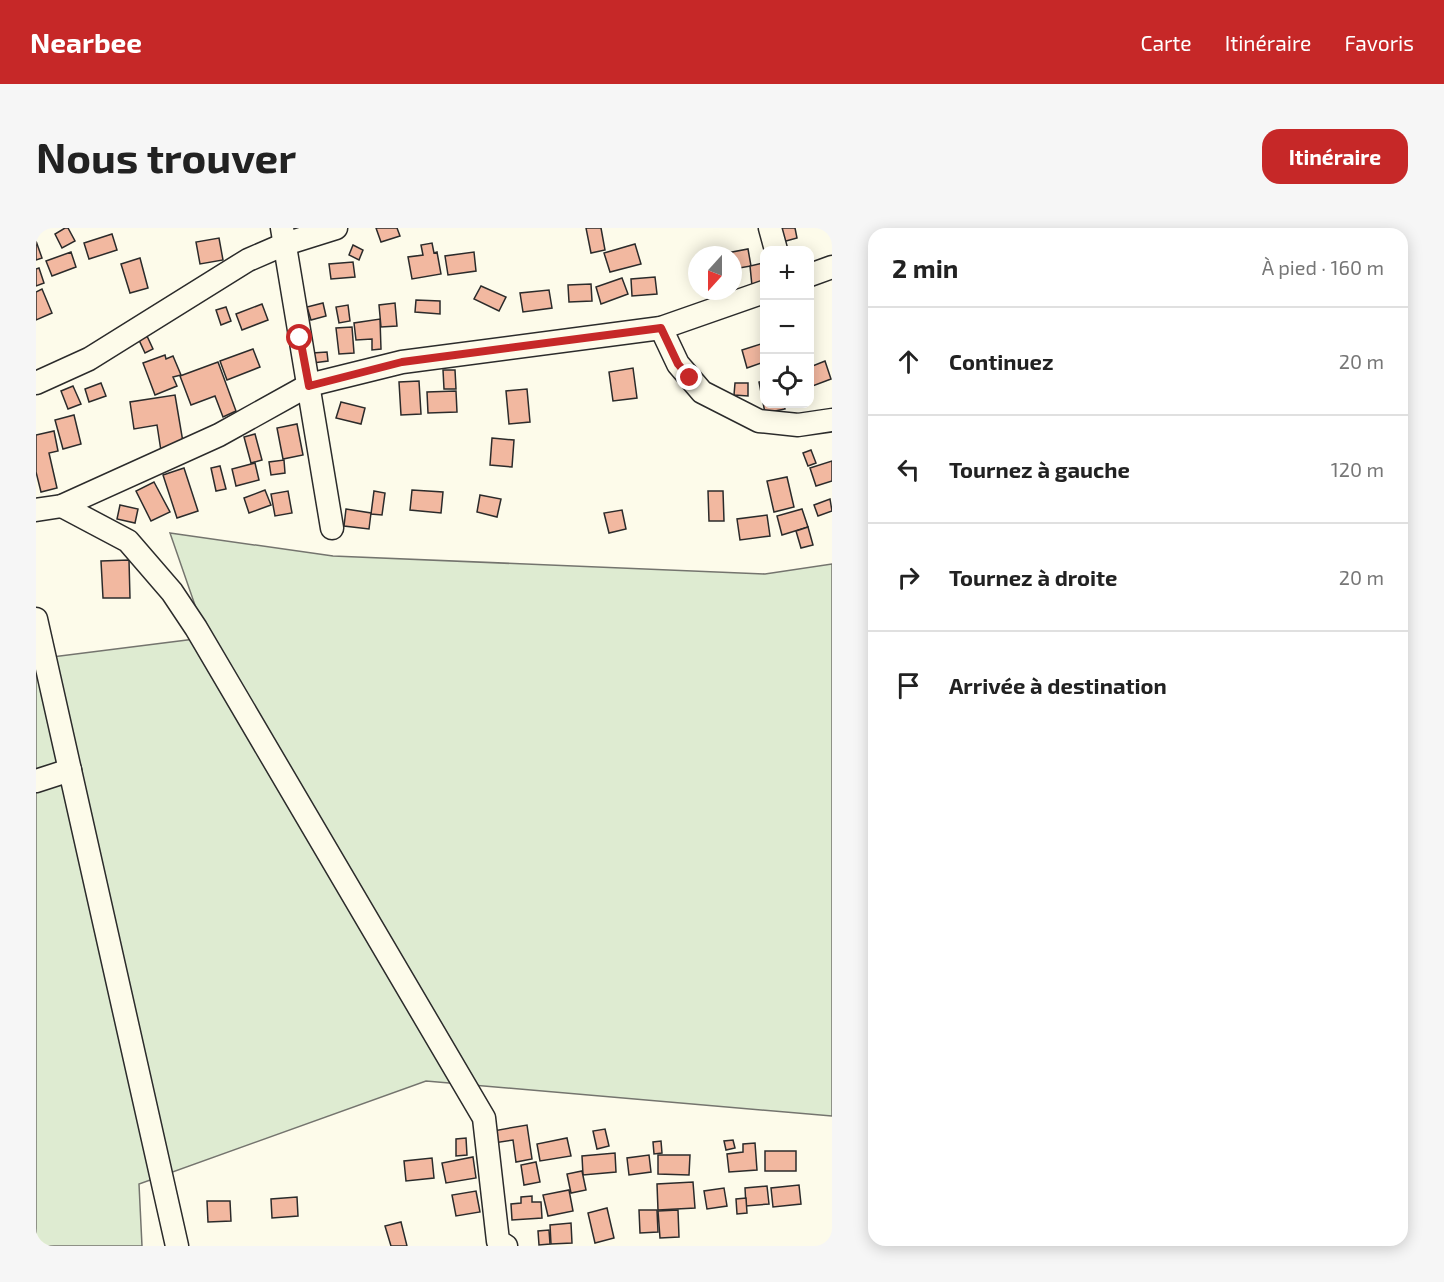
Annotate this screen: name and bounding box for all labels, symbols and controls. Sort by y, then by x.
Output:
text: Nearbee [30,25,142,59]
text: Carte [1140,30,1192,55]
text: Itinéraire [1225,30,1311,55]
text: Favoris [1344,30,1414,55]
button: Itinéraire [1262,129,1408,184]
text: Nous trouver [36,131,296,181]
north arrow [688,246,742,300]
map controls [760,246,814,408]
button: + [760,246,814,300]
text: 2 min [892,252,958,283]
text: À pied · 160 m [1262,255,1384,279]
button: − [760,300,814,354]
route start [286,324,312,350]
icon: ahead [892,345,925,378]
text: Continuez [949,348,1053,374]
text: 20 m [1339,349,1384,373]
button: locate [760,354,814,408]
route end [676,364,702,390]
icon: left [892,453,925,486]
text: Tournez à gauche [949,456,1130,482]
text: 120 m [1331,457,1384,481]
icon: right [892,561,925,594]
text: Tournez à droite [949,564,1118,590]
text: 20 m [1339,565,1384,589]
icon: arrive [892,669,925,702]
text: Arrivée à destination [949,672,1167,698]

